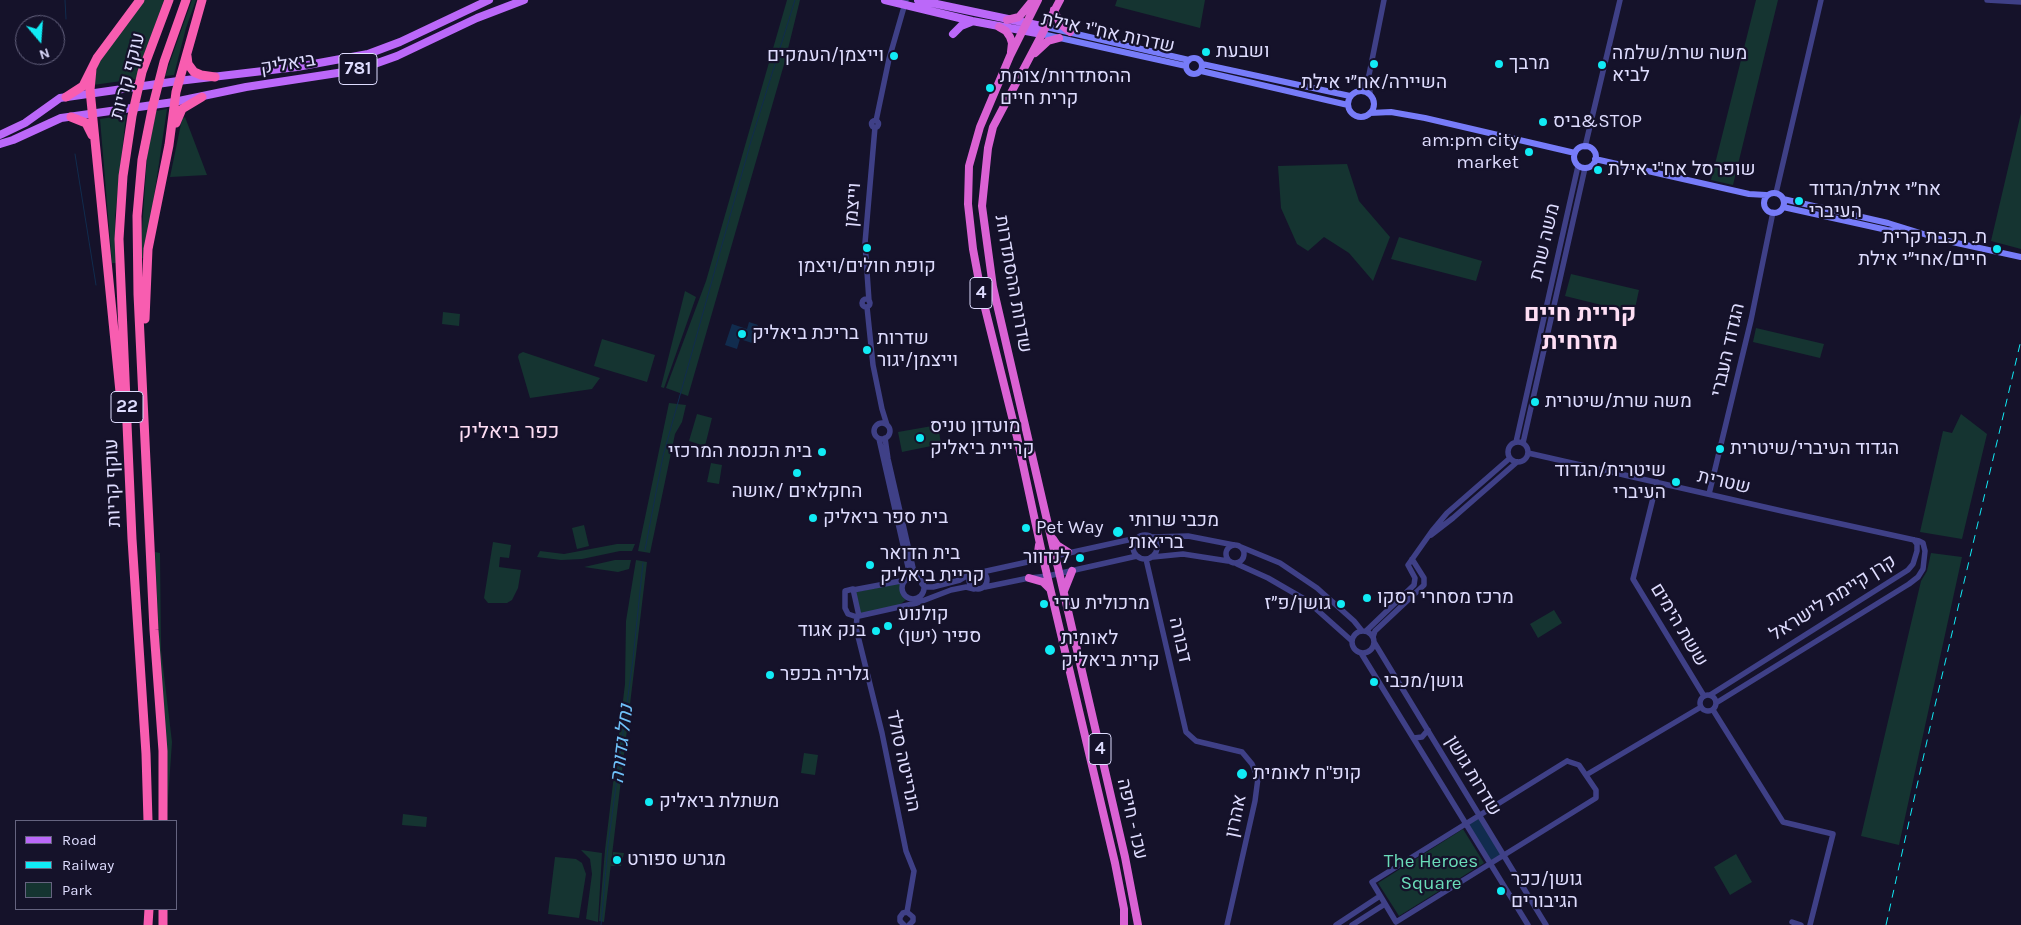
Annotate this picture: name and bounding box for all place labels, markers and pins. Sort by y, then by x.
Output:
place label: ושבעת [1216,41,1270,63]
place label: משה שרת/שלמה לביא [1612,43,1747,87]
place label: וייצמן/העמקים [767,45,884,67]
marker: ושבעת [1200,46,1212,58]
marker: וייצמן/העמקים [888,50,900,62]
place label: מרבך [1509,53,1550,75]
marker: השיירה/אח״י אילת [1368,58,1380,70]
marker: מרבך [1493,58,1505,70]
marker: משה שרת/שלמה לביא [1596,59,1608,71]
place label: ההסתדרות/צומת קרית חיים [1000,66,1131,110]
place label: השיירה/אח״י אילת [1301,72,1447,94]
marker: ההסתדרות/צומת קרית חיים [984,82,996,94]
place label: ביס&STOP [1553,111,1642,133]
marker: ביס&STOP [1537,116,1549,128]
place label: am:pm city market [1422,130,1519,174]
marker: am:pm city market [1523,146,1535,158]
place label: שופרסל אח"י אילת [1608,159,1756,181]
marker: שופרסל אח"י אילת [1592,164,1604,176]
place label: אח״י אילת/הגדוד העיברי [1809,179,1941,223]
marker: אח״י אילת/הגדוד העיברי [1793,195,1805,207]
place label: ת. רכבת קרית חיים/אחי״י אילת [1858,227,1987,271]
marker: קופת חולים/ויצמן [861,242,873,254]
marker: ת. רכבת קרית חיים/אחי״י אילת [1991,243,2003,255]
place label: קופת חולים/ויצמן [798,256,936,278]
place label: בריכת ביאליק [752,323,859,345]
marker: בריכת ביאליק [736,328,748,340]
place label: שדרות וייצמן/יגור [877,328,958,372]
marker: שדרות וייצמן/יגור [861,344,873,356]
place label: משה שרת/שיטרית [1545,391,1692,413]
marker: משה שרת/שיטרית [1529,396,1541,408]
place label: מועדון טניס קריית ביאליק [930,416,1034,460]
marker: מועדון טניס קריית ביאליק [914,432,926,444]
place label: הגדוד העיברי/שיטרית [1730,438,1899,460]
place label: בית הכנסת המרכזי [668,441,812,463]
marker: הגדוד העיברי/שיטרית [1714,443,1726,455]
marker: בית הכנסת המרכזי [816,446,828,458]
place label: שיטרית/הגדוד העיברי [1554,460,1666,504]
marker: החקלאים /אושה [791,467,803,479]
marker: שיטרית/הגדוד העיברי [1670,476,1682,488]
place label: החקלאים /אושה [731,481,863,503]
place label: בית ספר ביאליק [823,507,948,529]
place label: מכבי שרותי בריאות [1129,510,1219,554]
marker: בית ספר ביאליק [807,512,819,524]
place label: Pet Way [1036,517,1104,539]
marker: Pet Way [1020,522,1032,534]
marker: מכבי שרותי בריאות [1111,525,1125,539]
place label: בית הדואר קריית ביאליק [880,543,984,587]
place label: לנדוור [1023,547,1070,569]
marker: לנדוור [1074,552,1086,564]
marker: בית הדואר קריית ביאליק [864,559,876,571]
place label: מרכז מסחרי רסקו [1377,587,1514,609]
marker: מרכז מסחרי רסקו [1361,592,1373,604]
place label: מרכולית עדי [1054,593,1150,615]
place label: גושן/פ״ז [1264,593,1331,615]
marker: מרכולית עדי [1038,598,1050,610]
marker: גושן/פ״ז [1335,598,1347,610]
place label: קולנוע ספיר (ישן) [898,604,981,648]
place label: בנק אגוד [798,620,866,642]
marker: קולנוע ספיר (ישן) [882,620,894,632]
marker: בנק אגוד [870,625,882,637]
place label: לאומית קרית ביאליק [1061,628,1159,672]
marker: לאומית קרית ביאליק [1043,643,1057,657]
place label: גלריה בכפר [780,664,869,686]
marker: גלריה בכפר [764,669,776,681]
place label: גושן/מכבי [1384,671,1464,693]
marker: גושן/מכבי [1368,676,1380,688]
place label: קופ"ח לאומית [1253,763,1361,785]
marker: קופ"ח לאומית [1235,767,1249,781]
place label: משתלת ביאליק [659,791,779,813]
marker: משתלת ביאליק [643,796,655,808]
place label: מגרש ספורט [627,849,726,871]
marker: מגרש ספורט [611,854,623,866]
place label: גושן/ככר הגיבורים [1511,869,1582,913]
marker: גושן/ככר הגיבורים [1495,885,1507,897]

